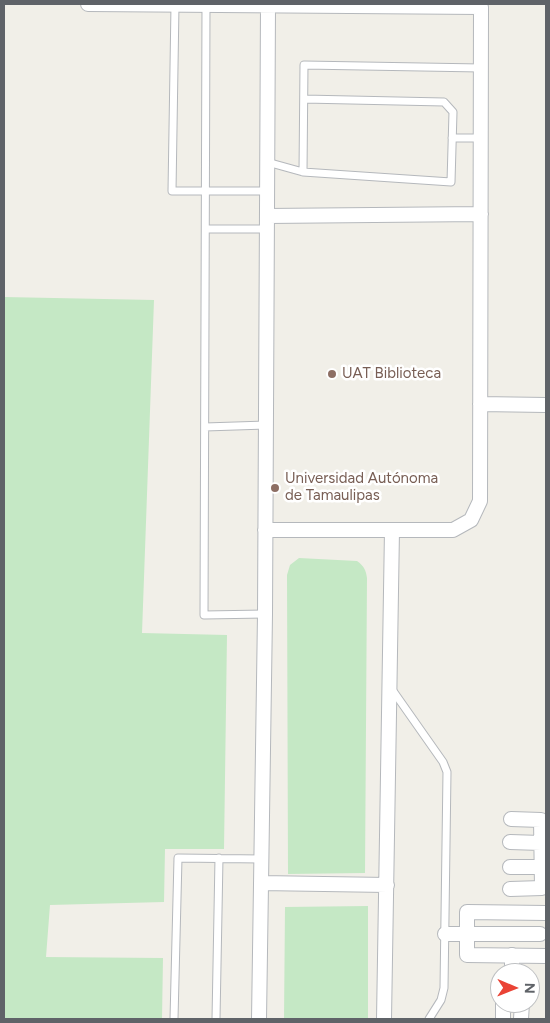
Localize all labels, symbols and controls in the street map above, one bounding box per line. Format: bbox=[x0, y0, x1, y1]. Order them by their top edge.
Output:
place label: UAT Biblioteca bbox=[342, 365, 441, 383]
marker: UAT Biblioteca bbox=[326, 368, 338, 380]
place label: Universidad Autónoma de Tamaulipas bbox=[285, 470, 438, 505]
marker: Universidad Autónoma de Tamaulipas bbox=[269, 482, 281, 494]
north arrow bbox=[490, 963, 540, 1013]
text: N bbox=[521, 983, 538, 994]

